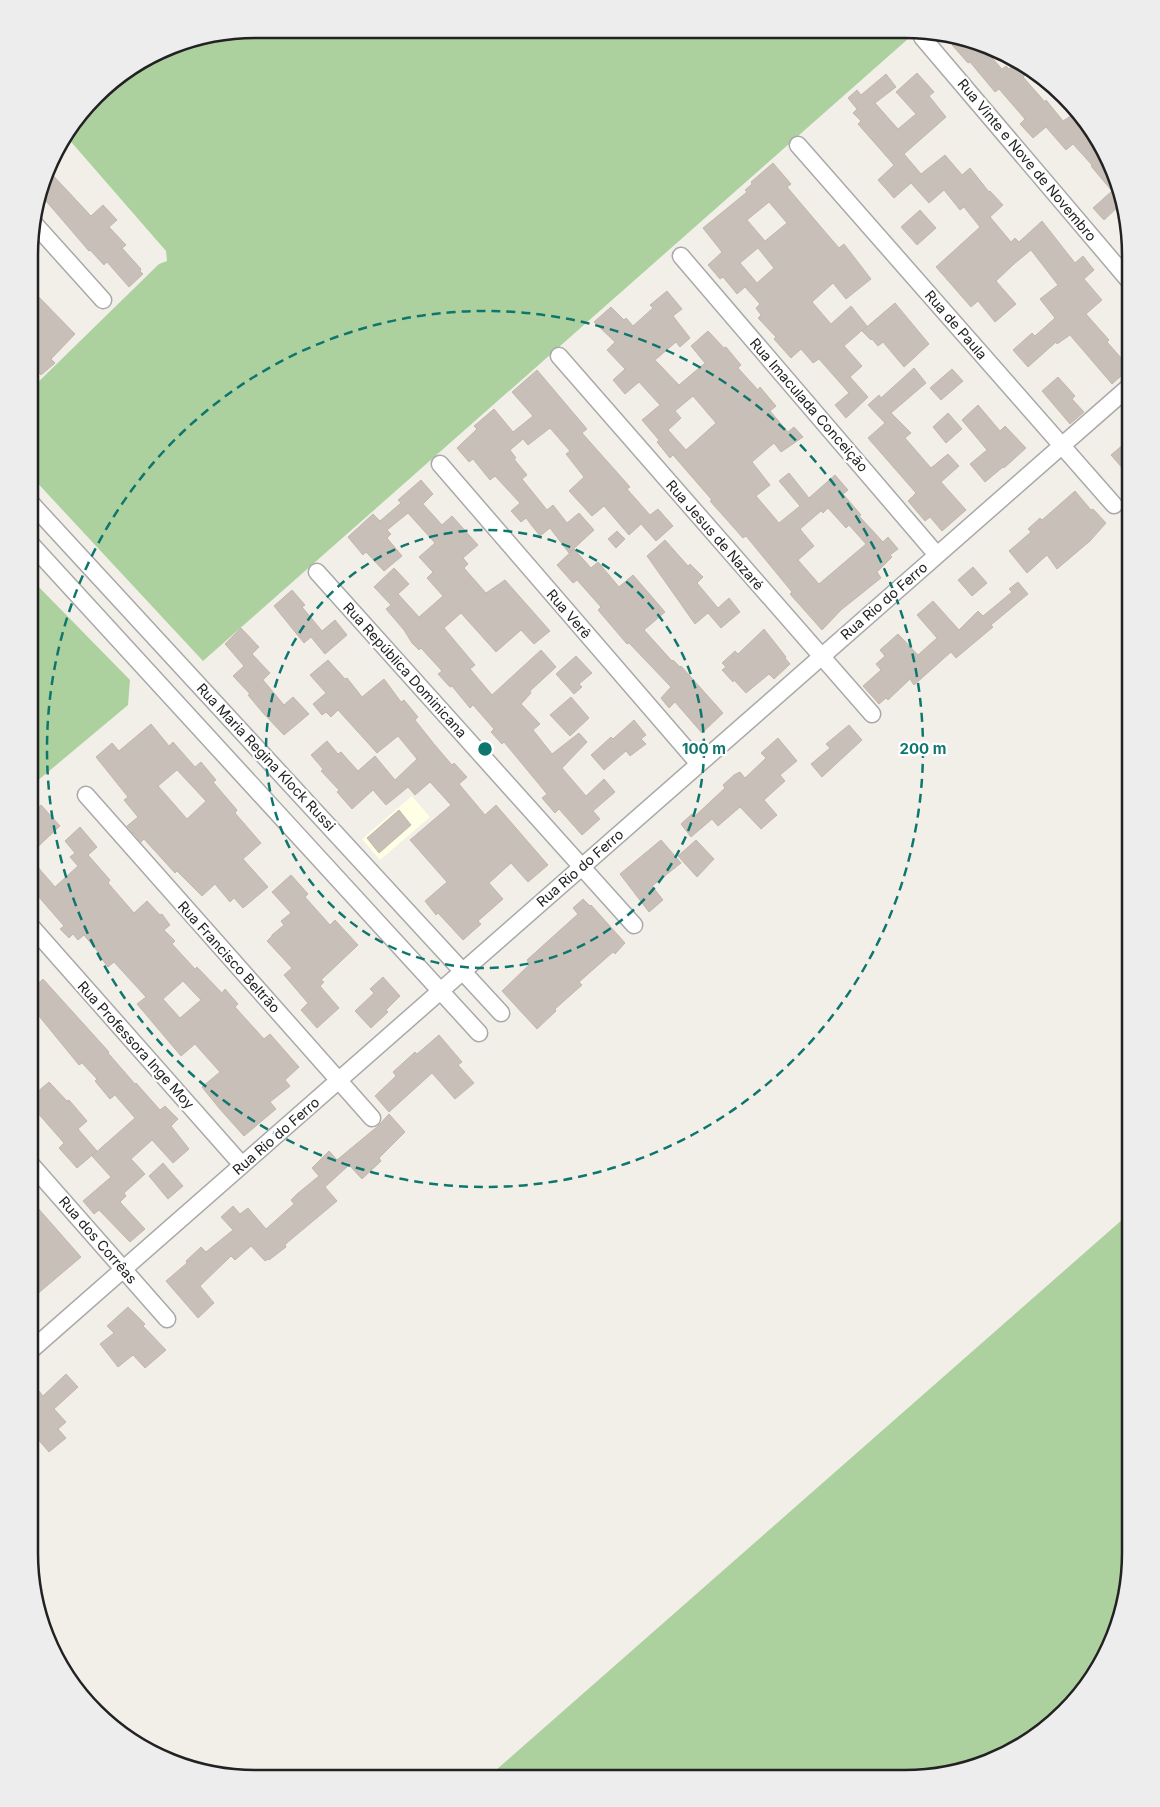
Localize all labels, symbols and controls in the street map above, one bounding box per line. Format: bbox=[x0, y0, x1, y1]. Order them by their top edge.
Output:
street label: Rua Vinte e Nove de Novembro bbox=[954, 75, 1100, 244]
street label: Rua de Paula bbox=[922, 287, 991, 363]
street label: Rua Imaculada Conceição bbox=[747, 334, 872, 475]
street label: Rua Jesus de Nazaré bbox=[663, 476, 768, 593]
street label: Rua Rio do Ferro bbox=[837, 558, 931, 643]
street label: Rua Verê bbox=[543, 586, 595, 642]
street label: Rua República Dominicana bbox=[340, 599, 471, 741]
street label: Rua Maria Regina Klock Russi bbox=[193, 679, 339, 834]
text: 100 m bbox=[682, 739, 726, 758]
text: 200 m bbox=[900, 739, 946, 758]
centre of rings bbox=[476, 740, 494, 758]
street label: Rua Rio do Ferro bbox=[533, 825, 627, 910]
street label: Rua Francisco Beltrão bbox=[175, 897, 284, 1016]
street label: Rua Professora Inge Moy bbox=[75, 977, 198, 1112]
street label: Rua Rio do Ferro bbox=[229, 1093, 323, 1178]
street label: Rua dos Corrêas bbox=[56, 1193, 141, 1287]

